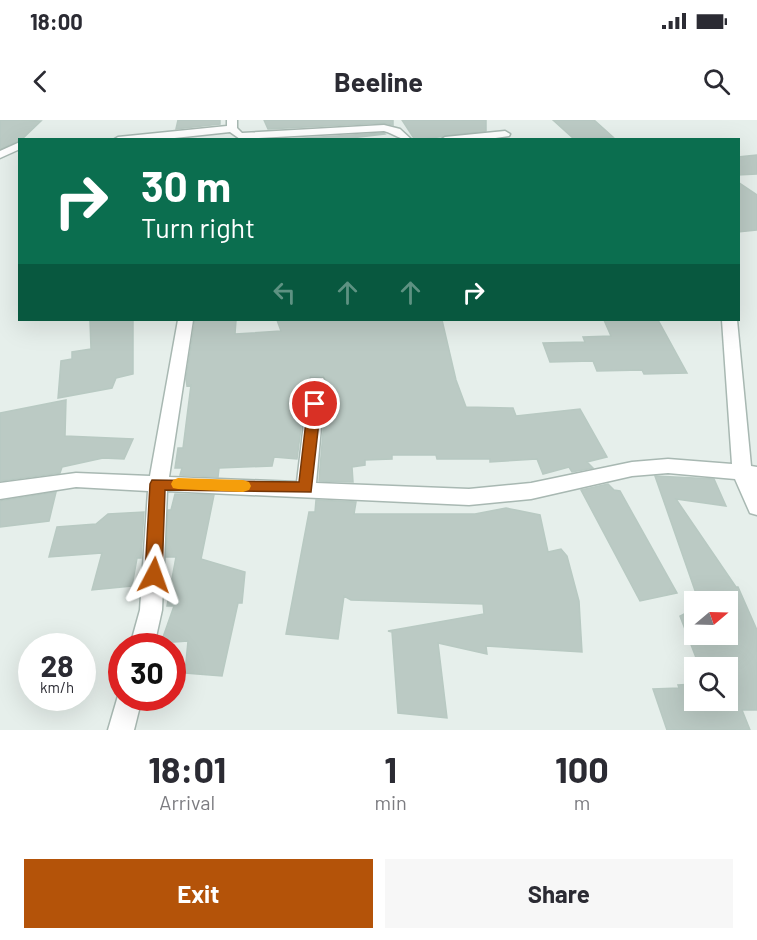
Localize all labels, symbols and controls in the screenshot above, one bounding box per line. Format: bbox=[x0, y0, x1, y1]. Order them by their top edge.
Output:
text: 18:00 bbox=[30, 8, 83, 34]
icon: back bbox=[24, 65, 57, 98]
text: Beeline bbox=[334, 65, 423, 97]
icon: search bbox=[700, 65, 733, 98]
text: 30 m bbox=[141, 160, 231, 210]
icon: right bbox=[42, 162, 120, 240]
text: Turn right bbox=[141, 211, 255, 243]
icon: left bbox=[268, 276, 301, 309]
icon: ahead bbox=[331, 276, 364, 309]
icon: ahead bbox=[394, 276, 427, 309]
icon: right bbox=[457, 276, 490, 309]
pin bbox=[289, 378, 340, 429]
icon: arrive bbox=[298, 387, 331, 420]
position arrow bbox=[122, 543, 186, 607]
north arrow bbox=[684, 591, 738, 645]
map controls bbox=[684, 591, 738, 711]
speed limit sign: 30 bbox=[108, 633, 186, 711]
text: 28 bbox=[40, 647, 74, 683]
button: search bbox=[684, 657, 738, 711]
text: km/h bbox=[40, 678, 74, 696]
text: 18:01 bbox=[148, 747, 226, 790]
text: 1 bbox=[384, 747, 397, 790]
text: 100 bbox=[555, 747, 609, 790]
text: Arrival bbox=[159, 790, 215, 814]
text: min bbox=[374, 790, 407, 814]
text: m bbox=[574, 790, 590, 814]
button: Exit bbox=[24, 859, 373, 928]
button: Share bbox=[385, 859, 733, 928]

